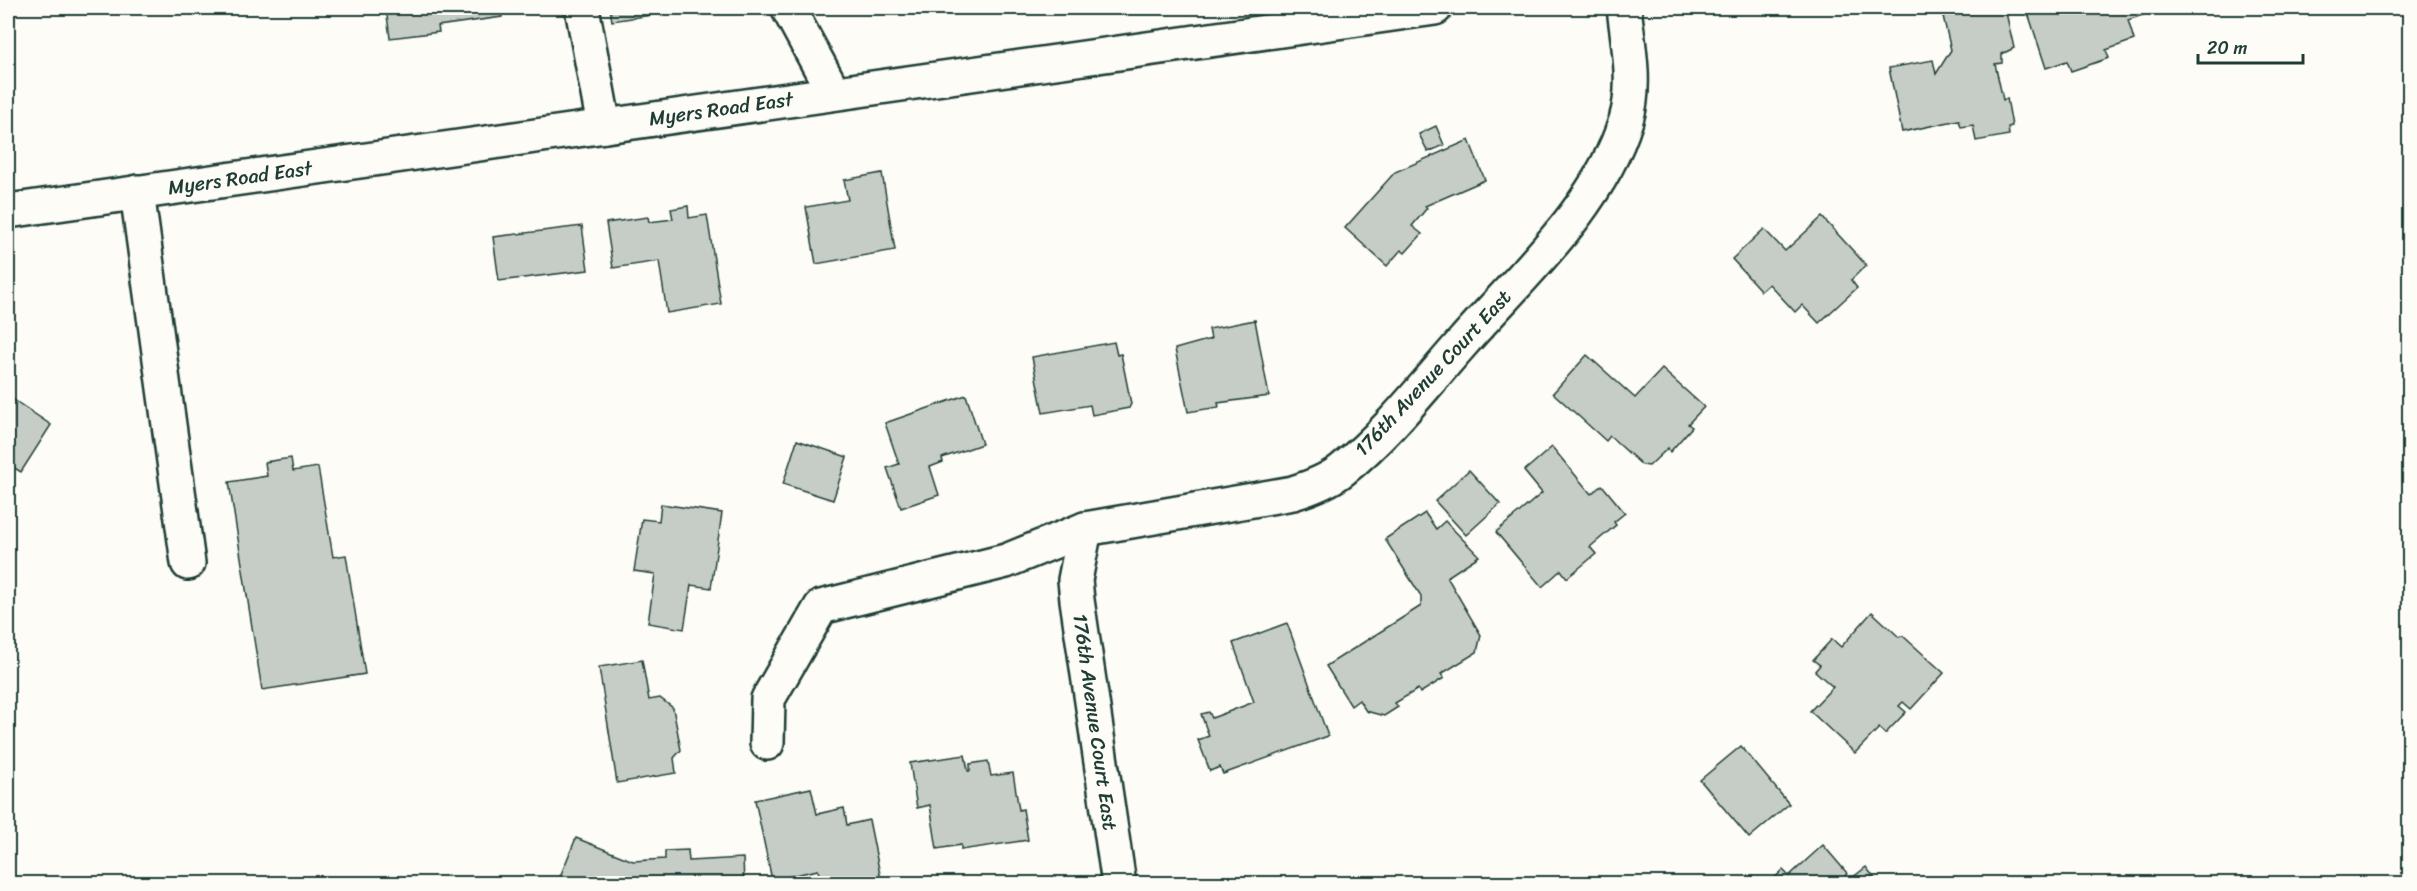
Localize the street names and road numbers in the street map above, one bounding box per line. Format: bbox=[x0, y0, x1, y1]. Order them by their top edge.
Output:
street label: Myers Road East bbox=[647, 81, 796, 136]
street label: Myers Road East bbox=[166, 150, 315, 205]
street label: 176th Avenue Court East bbox=[1346, 281, 1520, 465]
street label: 176th Avenue Court East bbox=[1062, 611, 1128, 833]

